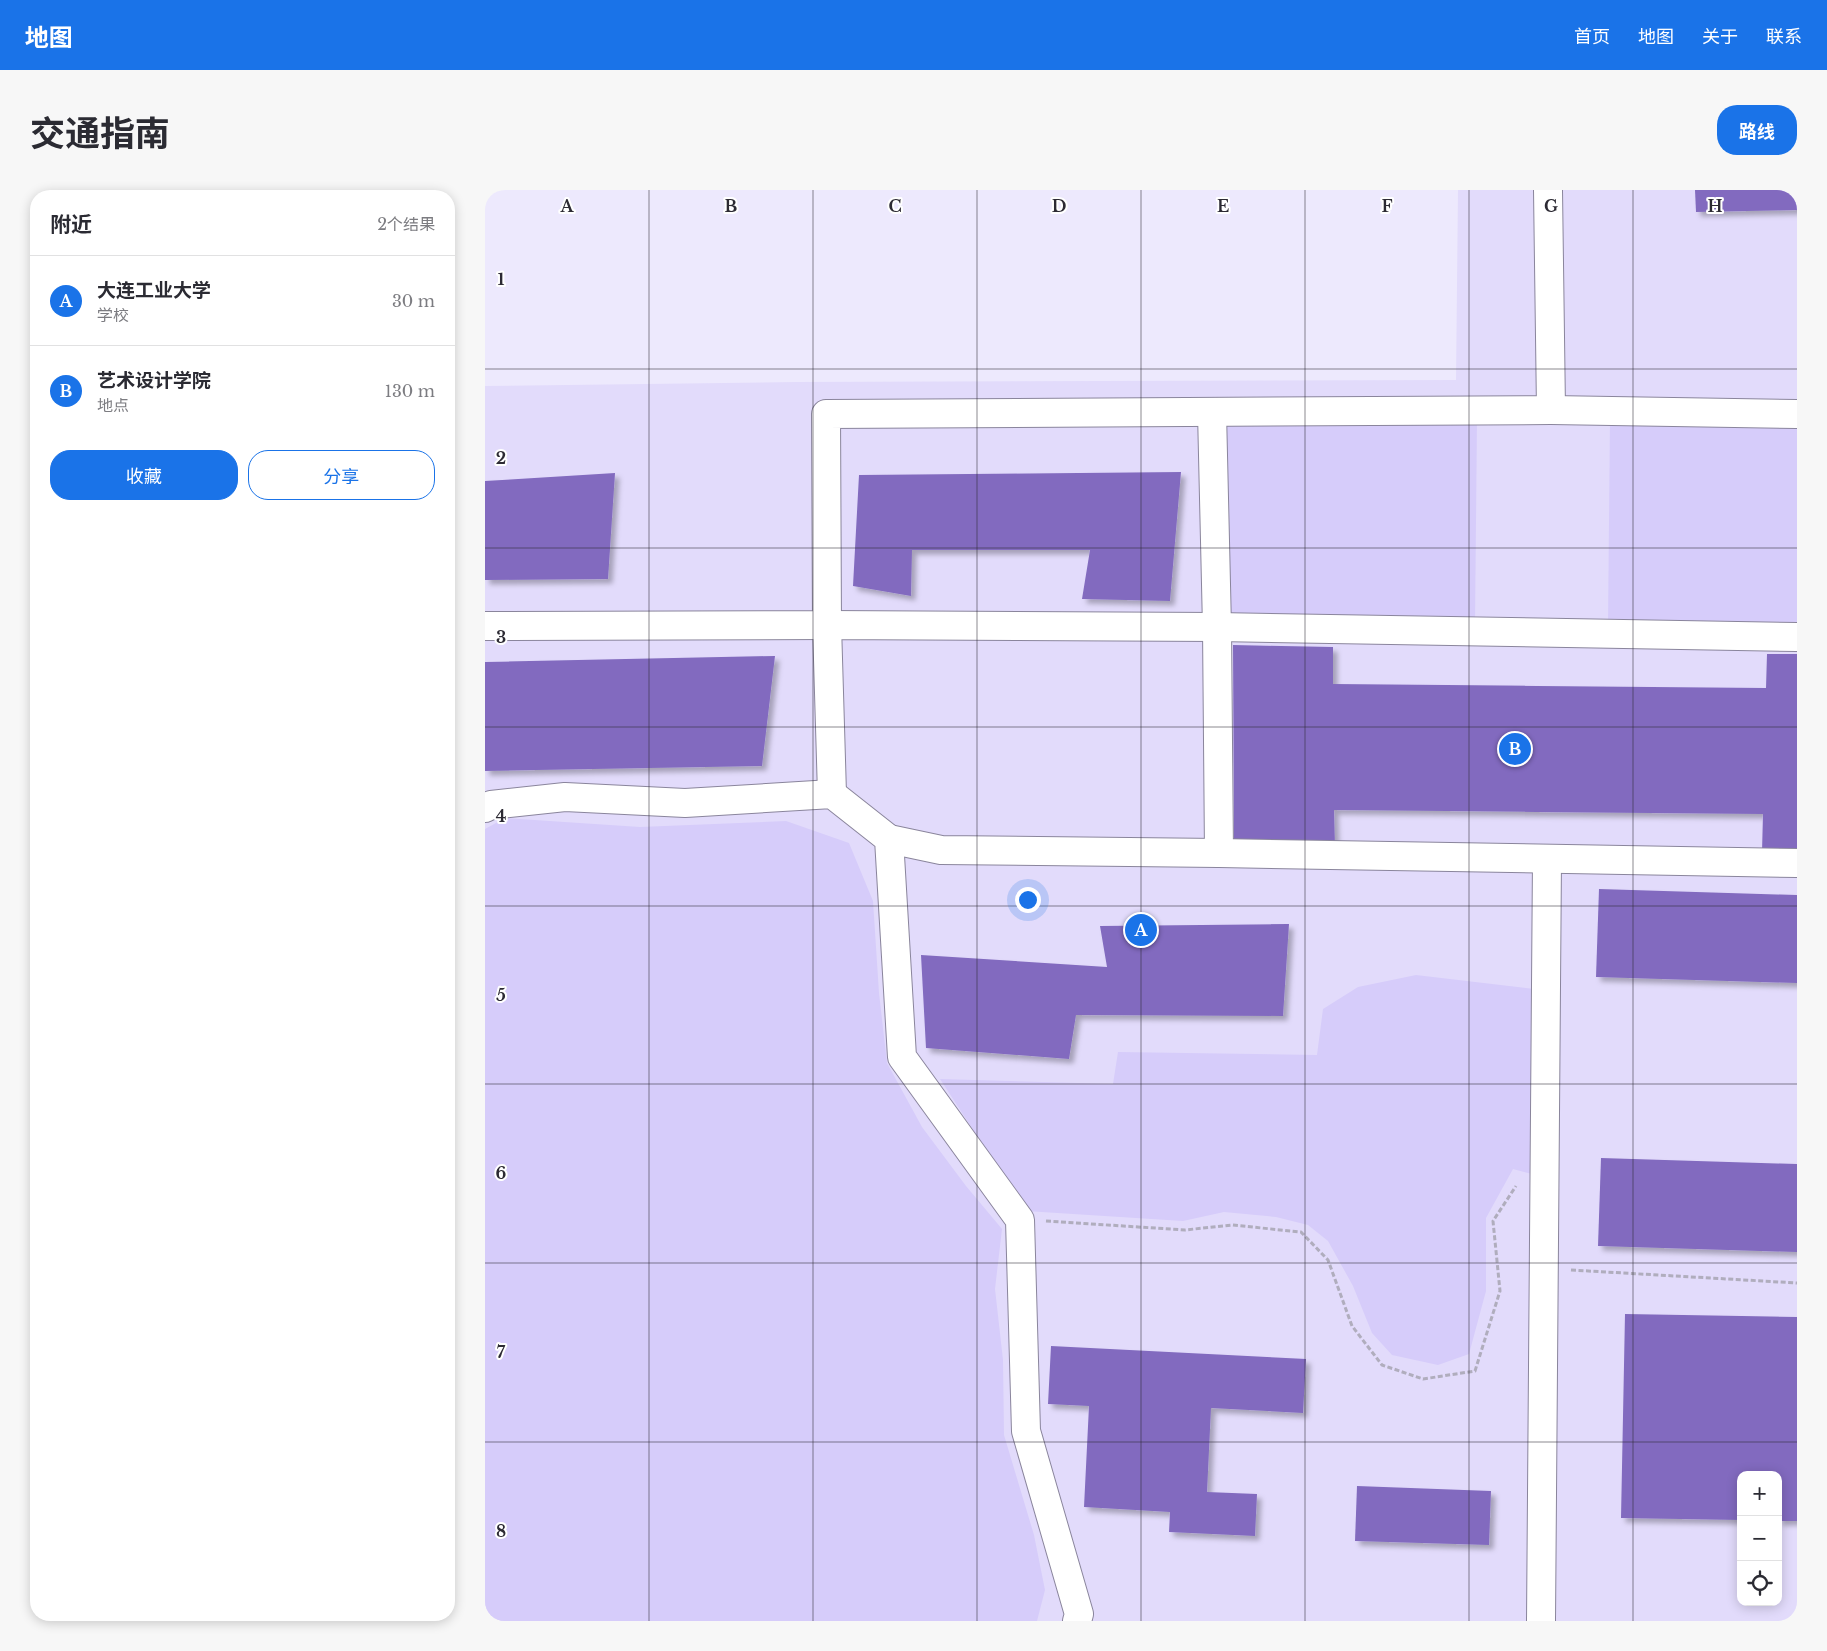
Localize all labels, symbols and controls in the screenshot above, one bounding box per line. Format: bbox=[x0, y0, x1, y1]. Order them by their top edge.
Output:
text: 地图 bbox=[25, 23, 73, 52]
text: 首页 bbox=[1574, 26, 1610, 48]
text: 地图 bbox=[1638, 26, 1674, 48]
text: 关于 bbox=[1702, 26, 1738, 48]
text: 联系 bbox=[1766, 26, 1802, 48]
button: 路线 bbox=[1717, 105, 1797, 155]
text: 交通指南 bbox=[30, 112, 170, 155]
text: A bbox=[560, 196, 575, 216]
text: B bbox=[725, 196, 738, 216]
text: C bbox=[888, 196, 902, 216]
text: D bbox=[1052, 196, 1066, 216]
text: E bbox=[1217, 196, 1229, 216]
text: F bbox=[1381, 196, 1393, 216]
text: G bbox=[1544, 196, 1558, 216]
text: H bbox=[1707, 196, 1723, 216]
text: 附近 bbox=[50, 212, 92, 238]
text: 2个结果 bbox=[377, 214, 435, 234]
text: 1 bbox=[498, 269, 505, 289]
text: 大连工业大学 bbox=[97, 279, 211, 302]
text: A bbox=[60, 291, 72, 311]
text: 30 m bbox=[392, 291, 435, 311]
text: 学校 bbox=[97, 305, 129, 325]
text: 艺术设计学院 bbox=[97, 369, 211, 392]
text: B bbox=[60, 381, 72, 401]
text: 130 m bbox=[385, 381, 435, 401]
text: 地点 bbox=[97, 395, 129, 415]
text: 2 bbox=[496, 448, 506, 468]
button: 收藏 bbox=[50, 450, 238, 500]
button: 分享 bbox=[248, 450, 435, 500]
text: 3 bbox=[496, 627, 506, 647]
pin: B bbox=[1499, 730, 1531, 768]
text: 4 bbox=[496, 806, 506, 826]
your location bbox=[1015, 887, 1041, 913]
pin: A bbox=[1125, 911, 1157, 949]
text: 5 bbox=[496, 985, 506, 1005]
text: 6 bbox=[496, 1163, 507, 1183]
text: 7 bbox=[497, 1342, 506, 1362]
map controls bbox=[1737, 1471, 1782, 1606]
button: + bbox=[1737, 1471, 1782, 1516]
button: − bbox=[1737, 1516, 1782, 1561]
text: 8 bbox=[496, 1521, 506, 1541]
button: locate bbox=[1737, 1561, 1782, 1606]

